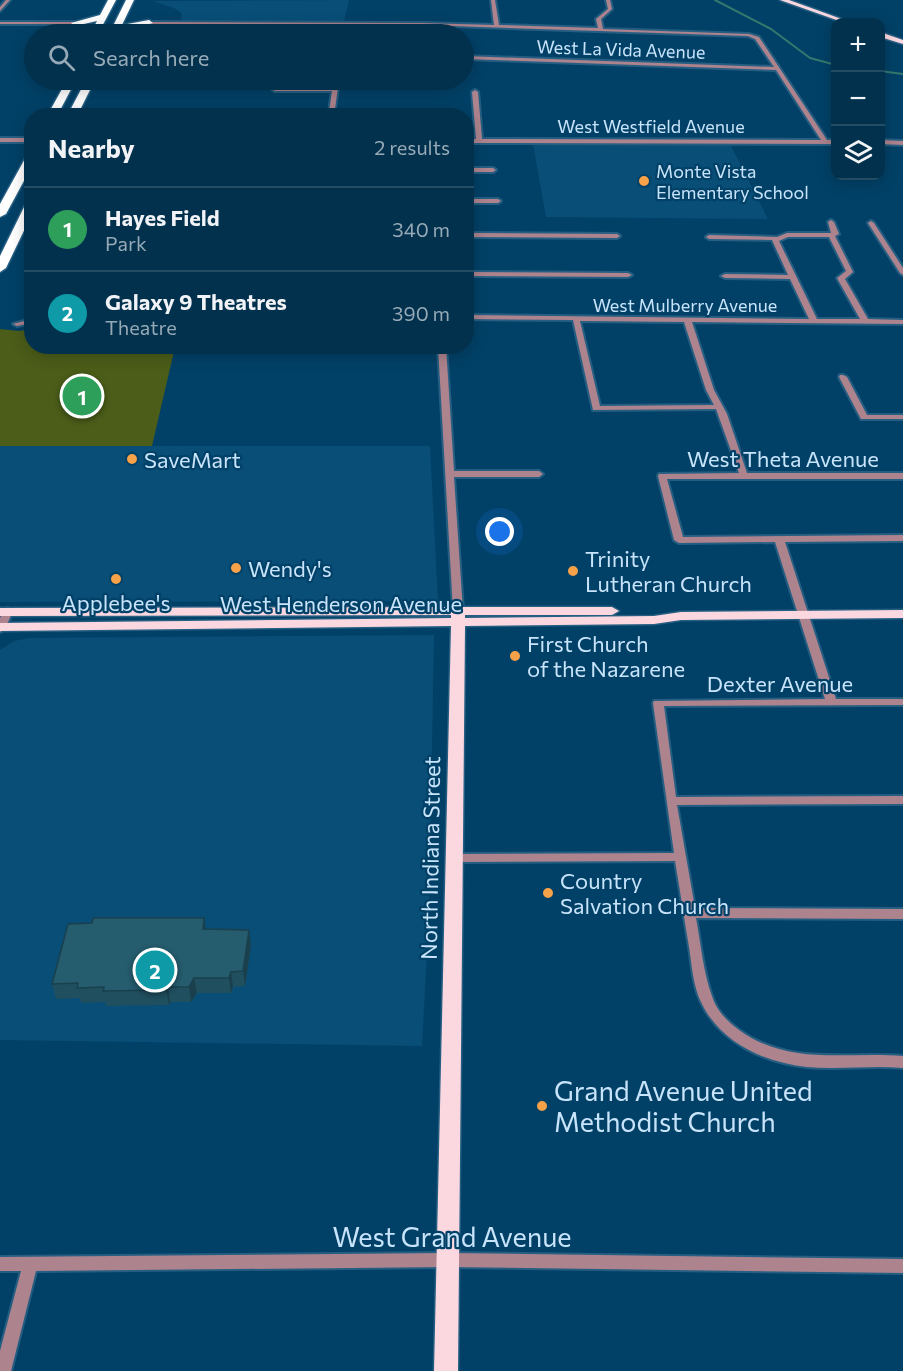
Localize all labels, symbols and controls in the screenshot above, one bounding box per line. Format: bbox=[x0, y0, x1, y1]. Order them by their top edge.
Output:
map controls bbox=[831, 18, 885, 180]
button: + bbox=[831, 18, 885, 72]
search box bbox=[24, 24, 474, 90]
street label: West La Vida Avenue bbox=[536, 35, 706, 63]
icon: search bbox=[45, 41, 78, 74]
text: Search here bbox=[93, 44, 209, 71]
button: − bbox=[831, 72, 885, 126]
street label: West Westfield Avenue bbox=[557, 115, 745, 137]
button: layers bbox=[831, 126, 885, 180]
text: Nearby bbox=[48, 132, 135, 163]
text: 2 results bbox=[374, 135, 450, 159]
place label: Monte Vista Elementary School bbox=[656, 160, 809, 203]
marker: Monte Vista Elementary School bbox=[637, 174, 651, 188]
text: Hayes Field bbox=[105, 204, 220, 231]
text: 1 bbox=[63, 217, 72, 241]
text: 340 m bbox=[392, 217, 450, 241]
text: Park bbox=[105, 231, 147, 255]
text: Galaxy 9 Theatres bbox=[105, 288, 287, 315]
street label: West Mulberry Avenue bbox=[593, 294, 777, 316]
text: 2 bbox=[62, 301, 73, 325]
text: 390 m bbox=[392, 301, 450, 325]
text: Theatre bbox=[105, 315, 177, 339]
pin: 1 bbox=[62, 374, 101, 418]
street label: West Theta Avenue bbox=[687, 445, 879, 472]
place label: SaveMart bbox=[144, 446, 241, 473]
marker: SaveMart bbox=[125, 452, 139, 466]
your location bbox=[485, 517, 514, 546]
place label: Trinity Lutheran Church bbox=[585, 545, 752, 597]
place label: Wendy's bbox=[248, 555, 332, 582]
marker: Wendy's bbox=[229, 561, 243, 575]
marker: Trinity Lutheran Church bbox=[566, 564, 580, 578]
marker: Applebee's bbox=[109, 572, 123, 586]
place label: Applebee's bbox=[61, 589, 171, 616]
street label: West Henderson Avenue bbox=[220, 590, 462, 617]
place label: First Church of the Nazarene bbox=[527, 630, 685, 682]
marker: First Church of the Nazarene bbox=[508, 649, 522, 663]
street label: Dexter Avenue bbox=[707, 670, 853, 697]
street label: North Indiana Street bbox=[415, 756, 445, 960]
place label: Country Salvation Church bbox=[560, 867, 729, 919]
marker: Country Salvation Church bbox=[541, 886, 555, 900]
pin: 2 bbox=[136, 948, 174, 992]
place label: Grand Avenue United Methodist Church bbox=[554, 1074, 813, 1138]
marker: Grand Avenue United Methodist Church bbox=[535, 1099, 549, 1113]
street label: West Grand Avenue bbox=[332, 1220, 572, 1253]

